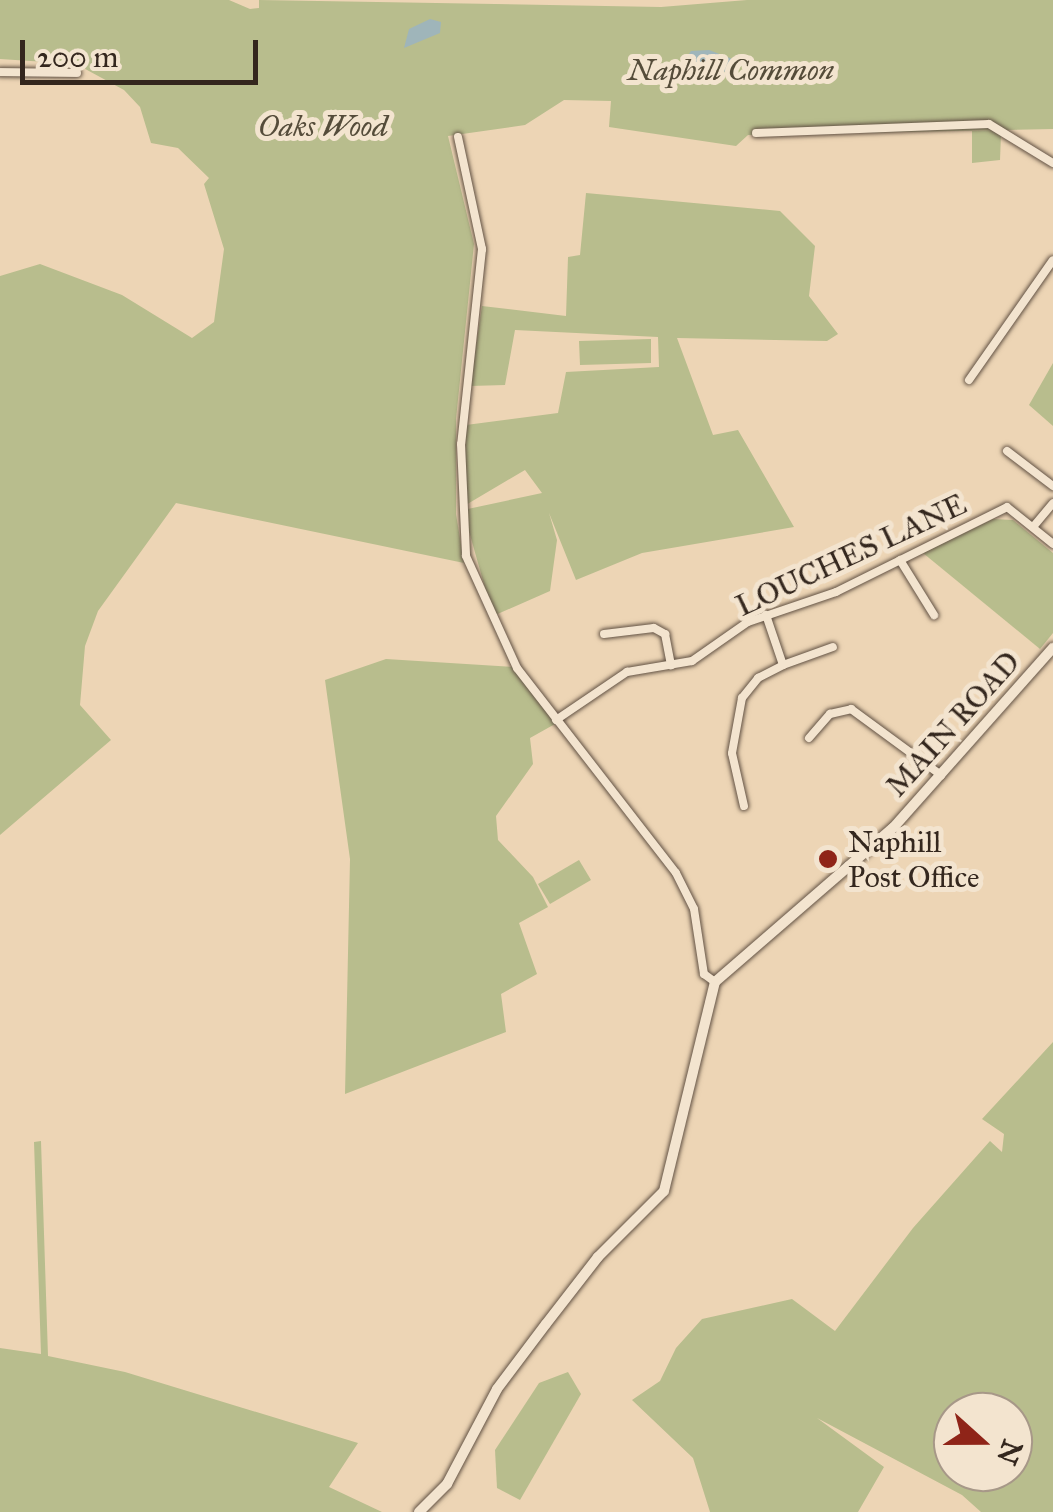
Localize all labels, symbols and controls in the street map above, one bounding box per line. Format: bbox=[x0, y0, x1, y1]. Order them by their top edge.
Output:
scale bar bbox=[25, 20, 262, 82]
text: 200 m bbox=[37, 39, 118, 75]
park label: Naphill Common bbox=[628, 52, 834, 88]
park label: Oaks Wood bbox=[258, 108, 388, 144]
street label: LOUCHES LANE bbox=[730, 486, 972, 624]
street label: MAIN ROAD bbox=[878, 644, 1028, 804]
place label: Naphill Post Office bbox=[848, 824, 980, 894]
marker: Naphill Post Office bbox=[817, 848, 839, 870]
north arrow bbox=[933, 1392, 1033, 1492]
text: N bbox=[989, 1435, 1030, 1470]

